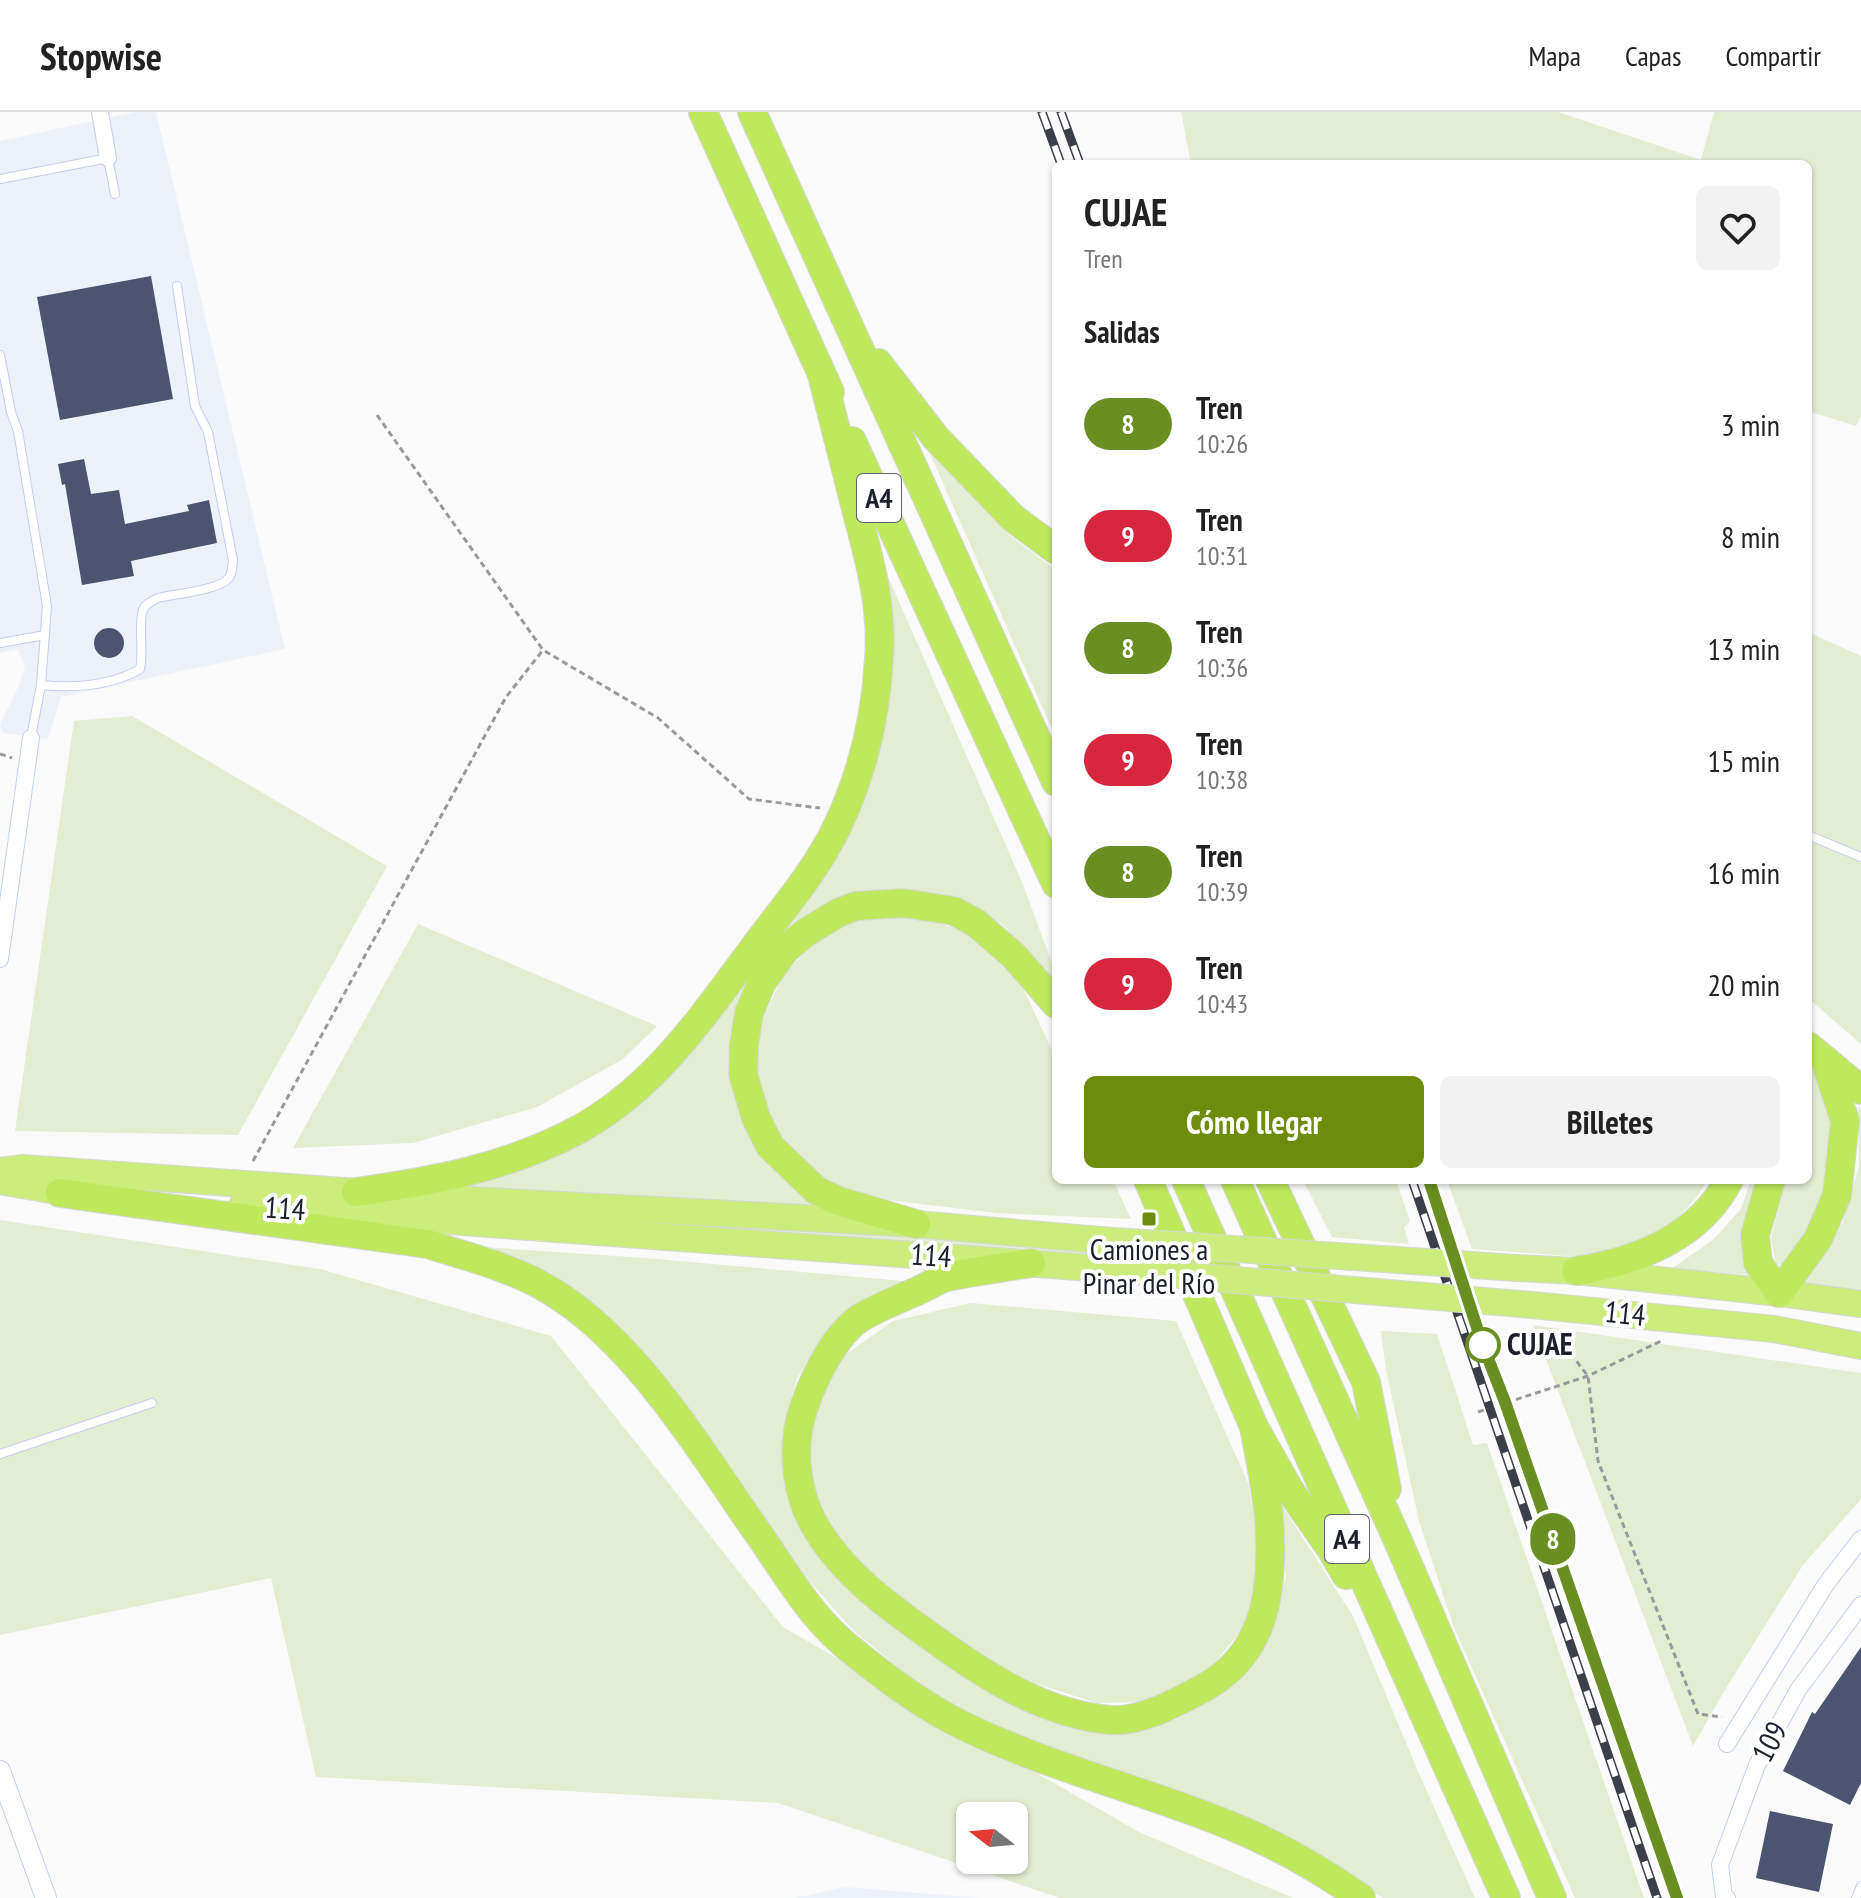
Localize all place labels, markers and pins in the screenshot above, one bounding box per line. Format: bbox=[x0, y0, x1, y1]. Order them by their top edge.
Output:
marker: Camiones a Pinar del Río bbox=[1140, 1210, 1158, 1228]
place label: Camiones a Pinar del Río bbox=[1083, 1229, 1215, 1302]
place label: CUJAE bbox=[1507, 1324, 1573, 1363]
marker: CUJAE bbox=[1466, 1328, 1500, 1362]

